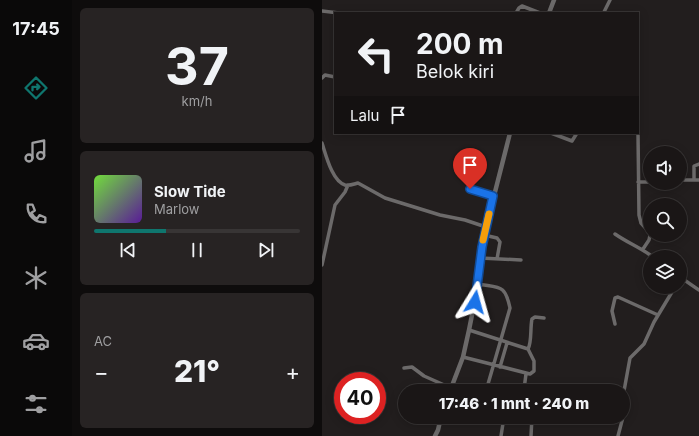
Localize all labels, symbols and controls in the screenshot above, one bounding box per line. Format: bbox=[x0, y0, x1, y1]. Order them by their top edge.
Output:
text: 17:45 bbox=[12, 18, 60, 39]
text: 200 m bbox=[416, 27, 504, 61]
icon: left bbox=[350, 28, 402, 80]
text: 37 bbox=[165, 35, 229, 98]
text: Belok kiri bbox=[416, 61, 494, 82]
icon: directions bbox=[22, 74, 50, 102]
text: km/h bbox=[182, 93, 212, 109]
icon: arrive bbox=[387, 104, 409, 126]
text: Lalu bbox=[350, 106, 379, 125]
icon: music bbox=[22, 137, 50, 165]
map controls bbox=[643, 146, 687, 294]
button: sound bbox=[643, 146, 687, 190]
pin bbox=[453, 148, 487, 189]
icon: arrive bbox=[459, 154, 481, 176]
text: Slow Tide bbox=[154, 182, 226, 201]
button: search bbox=[643, 198, 687, 242]
icon: phone bbox=[22, 200, 50, 228]
text: Marlow bbox=[154, 201, 200, 217]
icon: previous bbox=[117, 239, 139, 261]
icon: pause bbox=[186, 239, 208, 261]
icon: next bbox=[255, 239, 277, 261]
button: layers bbox=[643, 250, 687, 294]
icon: climate bbox=[22, 264, 50, 292]
position arrow bbox=[454, 281, 496, 323]
icon: car bbox=[22, 327, 50, 355]
text: AC bbox=[94, 333, 112, 349]
text: 21° bbox=[174, 353, 220, 389]
text: − bbox=[94, 359, 109, 385]
text: + bbox=[285, 359, 300, 385]
speed limit sign: 40 bbox=[334, 372, 386, 424]
icon: filters bbox=[22, 390, 50, 418]
text: 17:46 · 1 mnt · 240 m bbox=[439, 394, 589, 413]

